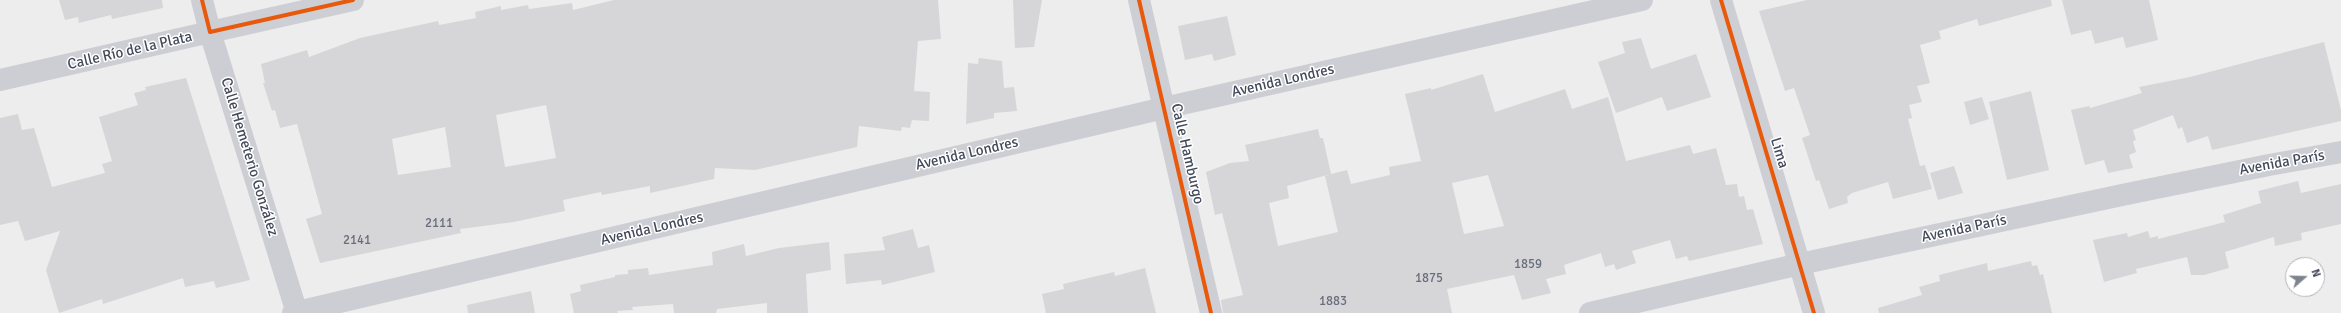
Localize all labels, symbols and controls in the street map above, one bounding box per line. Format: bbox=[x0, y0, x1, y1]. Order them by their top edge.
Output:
street label: Calle Río de la Plata bbox=[66, 28, 194, 74]
street label: Avenida Londres bbox=[1230, 60, 1336, 102]
street label: Calle Hemeterio González bbox=[216, 76, 282, 238]
street label: Calle Hamburgo bbox=[1167, 102, 1207, 206]
street label: Avenida Londres bbox=[914, 133, 1020, 175]
street label: Lima bbox=[1766, 135, 1792, 171]
street label: Avenida París bbox=[2238, 147, 2326, 179]
street label: Avenida Londres bbox=[599, 208, 705, 250]
street label: Avenida París bbox=[1920, 211, 2008, 247]
house number: 2111 bbox=[425, 216, 453, 232]
house number: 2141 bbox=[343, 233, 371, 249]
house number: 1859 bbox=[1514, 257, 1542, 273]
north arrow bbox=[2285, 257, 2325, 297]
text: N bbox=[2308, 267, 2323, 279]
house number: 1875 bbox=[1415, 271, 1443, 287]
house number: 1883 bbox=[1319, 294, 1347, 310]

